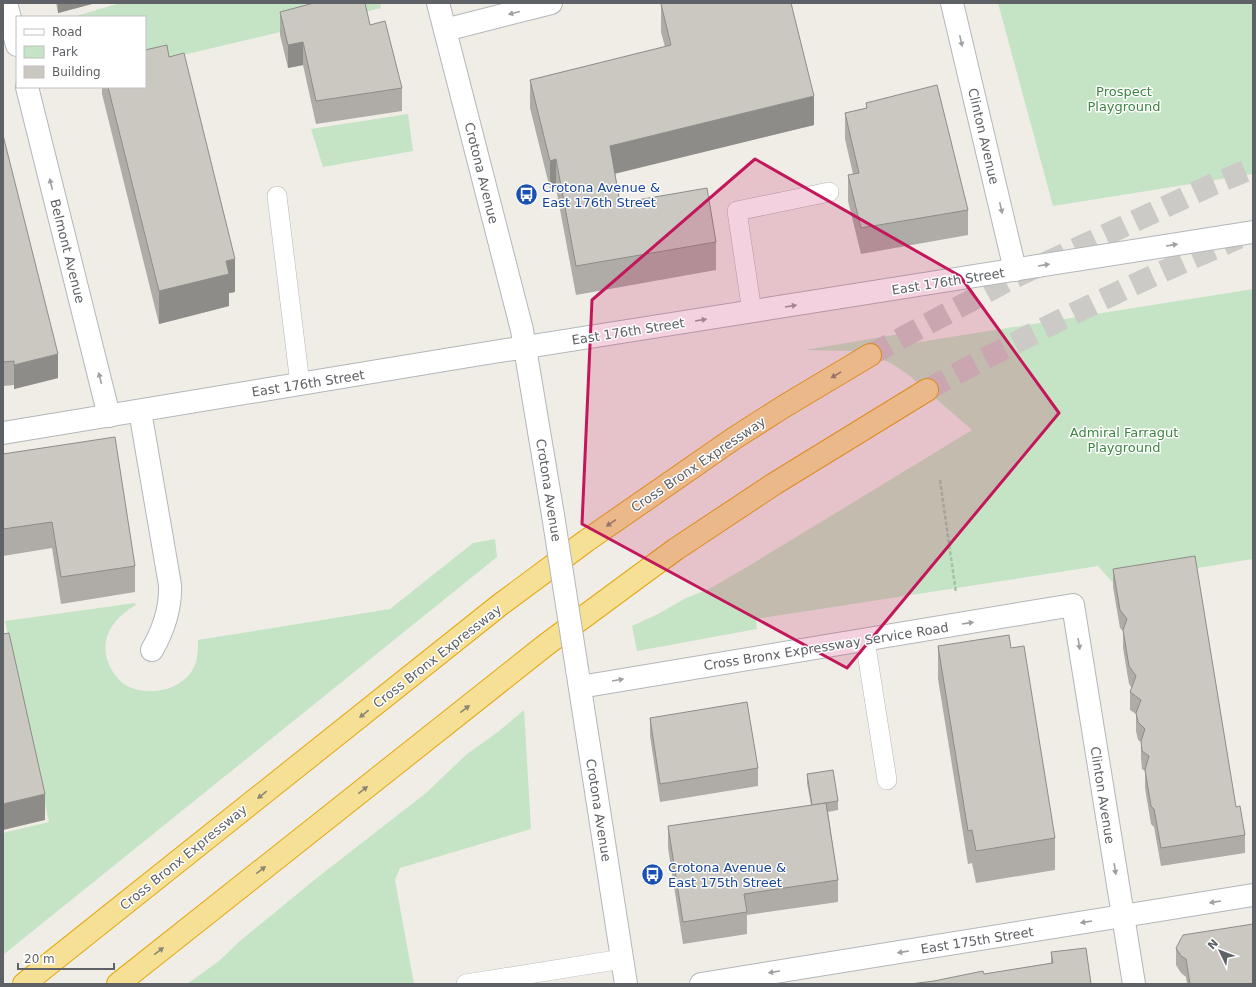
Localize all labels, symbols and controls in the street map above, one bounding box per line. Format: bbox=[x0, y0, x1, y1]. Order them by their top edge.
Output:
one-way arrow bbox=[507, 10, 520, 16]
legend bbox=[16, 16, 146, 88]
text: Road bbox=[52, 25, 82, 39]
one-way arrow bbox=[958, 35, 964, 47]
text: Park bbox=[52, 45, 78, 59]
text: Building bbox=[52, 65, 101, 79]
park label: Prospect Playground bbox=[1087, 84, 1161, 114]
street label: Clinton Avenue bbox=[965, 87, 1002, 186]
street label: Crotona Avenue bbox=[462, 121, 501, 225]
one-way arrow bbox=[48, 178, 54, 190]
place label: Crotona Avenue & East 176th Street bbox=[542, 180, 660, 210]
bus stop icon: Crotona Avenue & East 176th Street bbox=[514, 181, 540, 207]
street label: Belmont Avenue bbox=[47, 197, 88, 305]
one-way arrow bbox=[998, 202, 1004, 215]
one-way arrow bbox=[1166, 242, 1178, 248]
one-way arrow bbox=[1037, 262, 1050, 268]
street label: East 176th Street bbox=[891, 265, 1006, 298]
one-way arrow bbox=[785, 303, 797, 309]
street label: East 176th Street bbox=[571, 315, 686, 348]
one-way arrow bbox=[695, 317, 708, 323]
street label: East 176th Street bbox=[251, 367, 366, 400]
one-way arrow bbox=[830, 371, 842, 378]
one-way arrow bbox=[96, 372, 102, 384]
street label: Cross Bronx Expressway bbox=[628, 414, 769, 515]
park label: Admiral Farragut Playground bbox=[1070, 425, 1178, 455]
street label: Crotona Avenue bbox=[533, 438, 564, 543]
one-way arrow bbox=[605, 519, 616, 527]
street label: Cross Bronx Expressway bbox=[370, 601, 505, 711]
street label: Cross Bronx Expressway Service Road bbox=[703, 620, 950, 673]
one-way arrow bbox=[962, 620, 974, 626]
one-way arrow bbox=[1076, 638, 1082, 650]
one-way arrow bbox=[612, 677, 624, 683]
one-way arrow bbox=[460, 705, 471, 713]
one-way arrow bbox=[358, 709, 369, 718]
street label: Clinton Avenue bbox=[1087, 745, 1118, 845]
street label: Crotona Avenue bbox=[583, 758, 614, 863]
one-way arrow bbox=[358, 785, 369, 794]
one-way arrow bbox=[257, 790, 268, 799]
street label: Cross Bronx Expressway bbox=[117, 801, 250, 913]
place label: Crotona Avenue & East 175th Street bbox=[668, 860, 786, 890]
bus stop icon: Crotona Avenue & East 175th Street bbox=[640, 861, 666, 887]
one-way arrow bbox=[1112, 863, 1118, 875]
one-way arrow bbox=[256, 866, 267, 875]
one-way arrow bbox=[1208, 899, 1221, 905]
one-way arrow bbox=[1080, 919, 1092, 925]
street label: East 175th Street bbox=[920, 924, 1035, 957]
north arrow bbox=[1200, 931, 1240, 971]
text: N bbox=[1205, 937, 1221, 952]
scale bar bbox=[18, 945, 114, 971]
one-way arrow bbox=[154, 947, 165, 955]
one-way arrow bbox=[896, 949, 909, 955]
text: 20 m bbox=[24, 952, 55, 966]
one-way arrow bbox=[768, 969, 780, 975]

